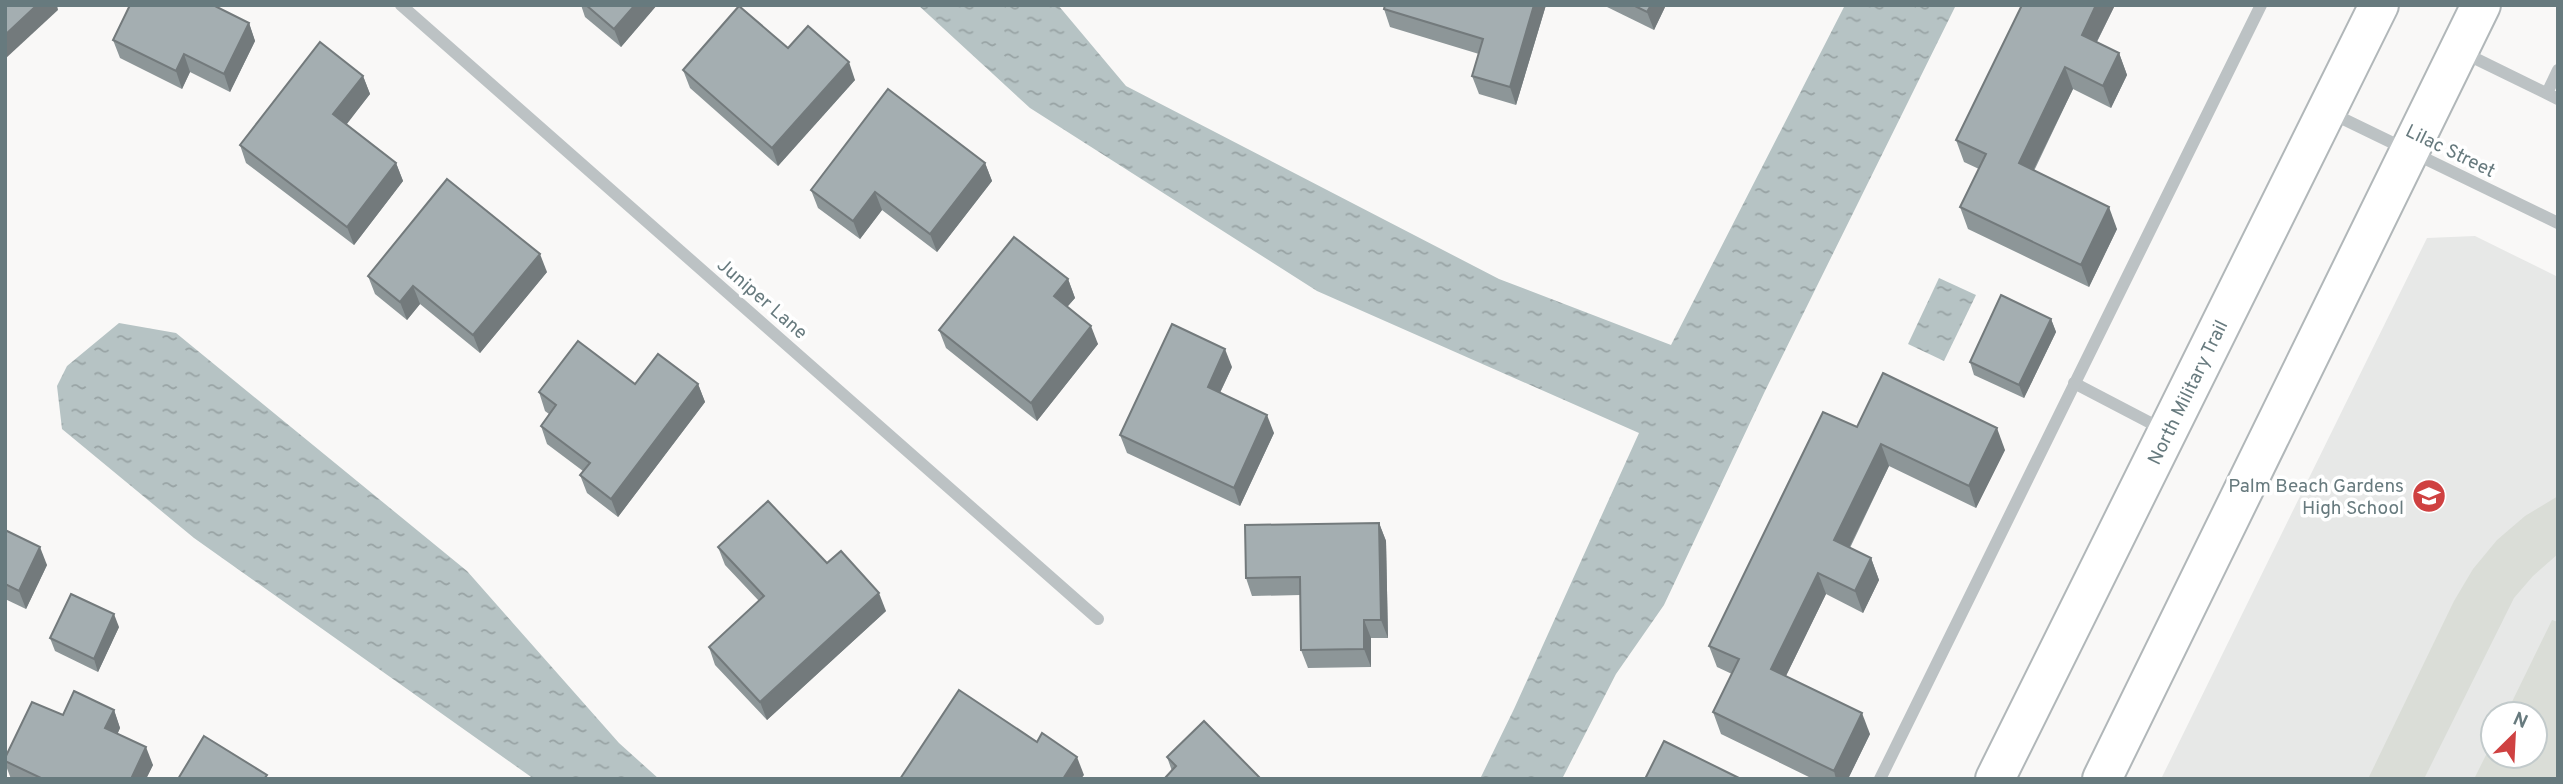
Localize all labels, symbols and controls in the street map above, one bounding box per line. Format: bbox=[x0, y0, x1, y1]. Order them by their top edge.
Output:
street label: Lilac Street bbox=[2401, 120, 2499, 184]
street label: Juniper Lane bbox=[712, 254, 812, 345]
street label: North Military Trail bbox=[2143, 316, 2234, 469]
place label: Palm Beach Gardens High School bbox=[2228, 475, 2404, 521]
school or university icon: Palm Beach Gardens High School bbox=[2410, 477, 2448, 515]
north arrow bbox=[2479, 700, 2549, 770]
text: N bbox=[2509, 708, 2531, 735]

